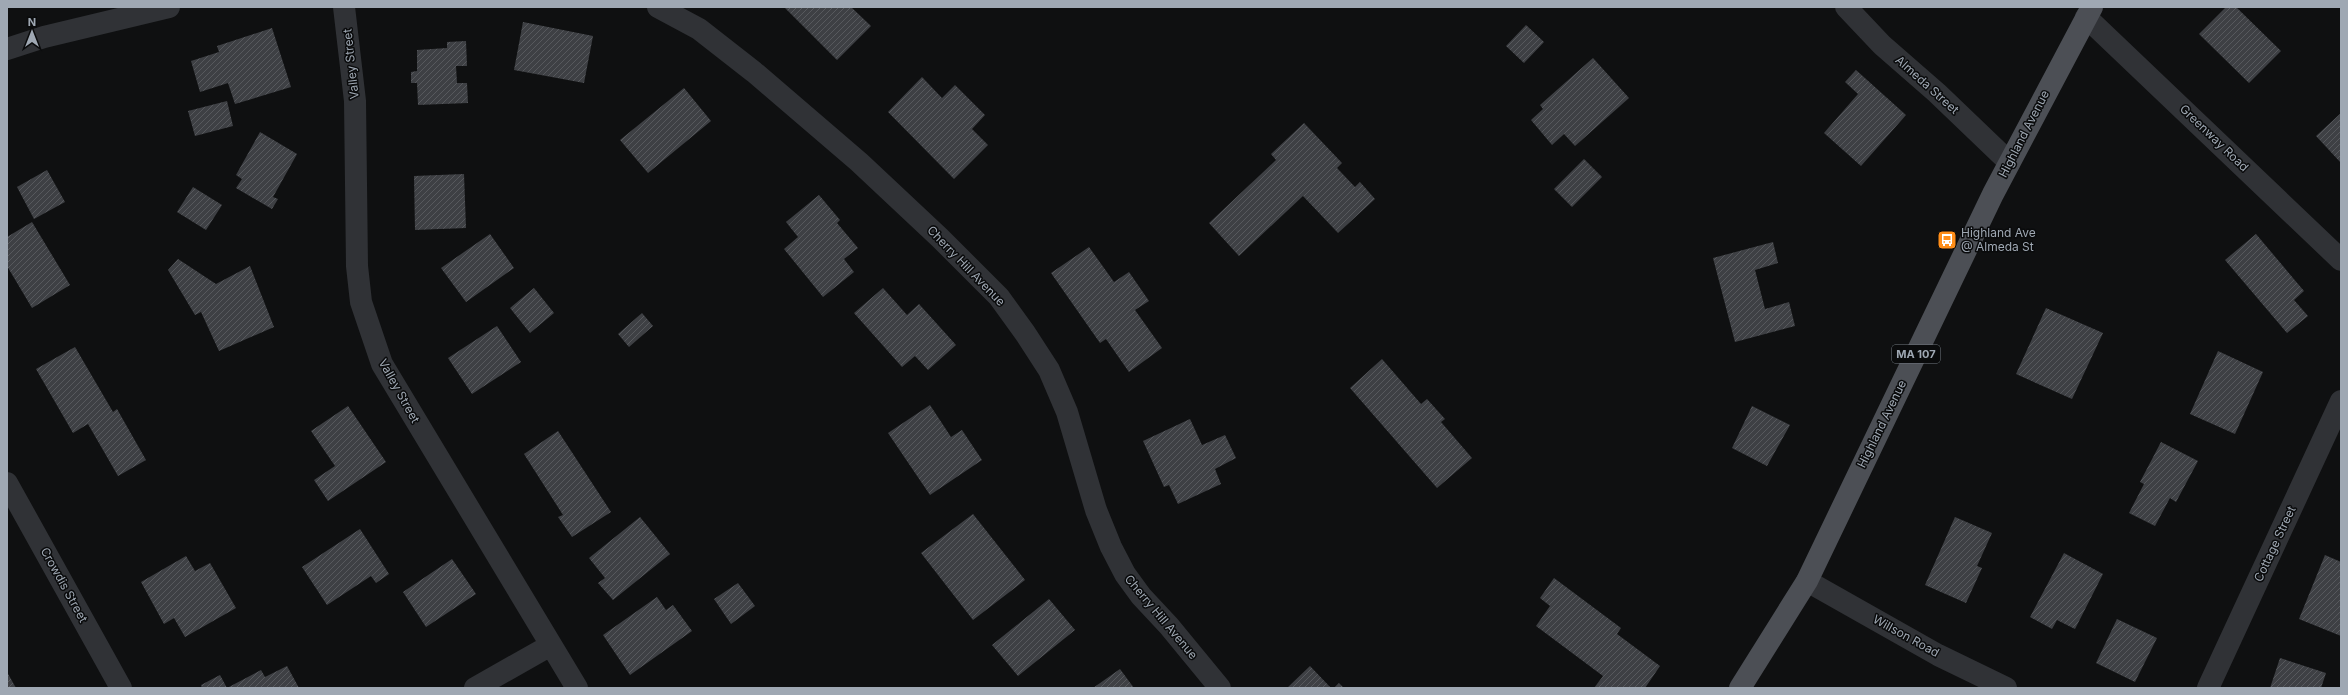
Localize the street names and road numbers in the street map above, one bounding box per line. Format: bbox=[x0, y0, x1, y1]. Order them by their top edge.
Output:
street label: Valley Street bbox=[339, 28, 362, 100]
street label: Almeda Street bbox=[1893, 52, 1962, 117]
street label: Highland Avenue bbox=[1995, 88, 2052, 180]
street label: Greenway Road bbox=[2177, 101, 2252, 174]
street label: Cherry Hill Avenue bbox=[924, 222, 1008, 309]
road number: MA 107 bbox=[1892, 345, 1940, 363]
street label: Valley Street bbox=[376, 356, 423, 425]
street label: Highland Avenue bbox=[1854, 377, 1909, 470]
street label: Cottage Street bbox=[2250, 503, 2299, 584]
street label: Crowdis Street bbox=[38, 545, 91, 625]
street label: Cherry Hill Avenue bbox=[1122, 571, 1201, 662]
street label: Willson Road bbox=[1870, 611, 1942, 660]

